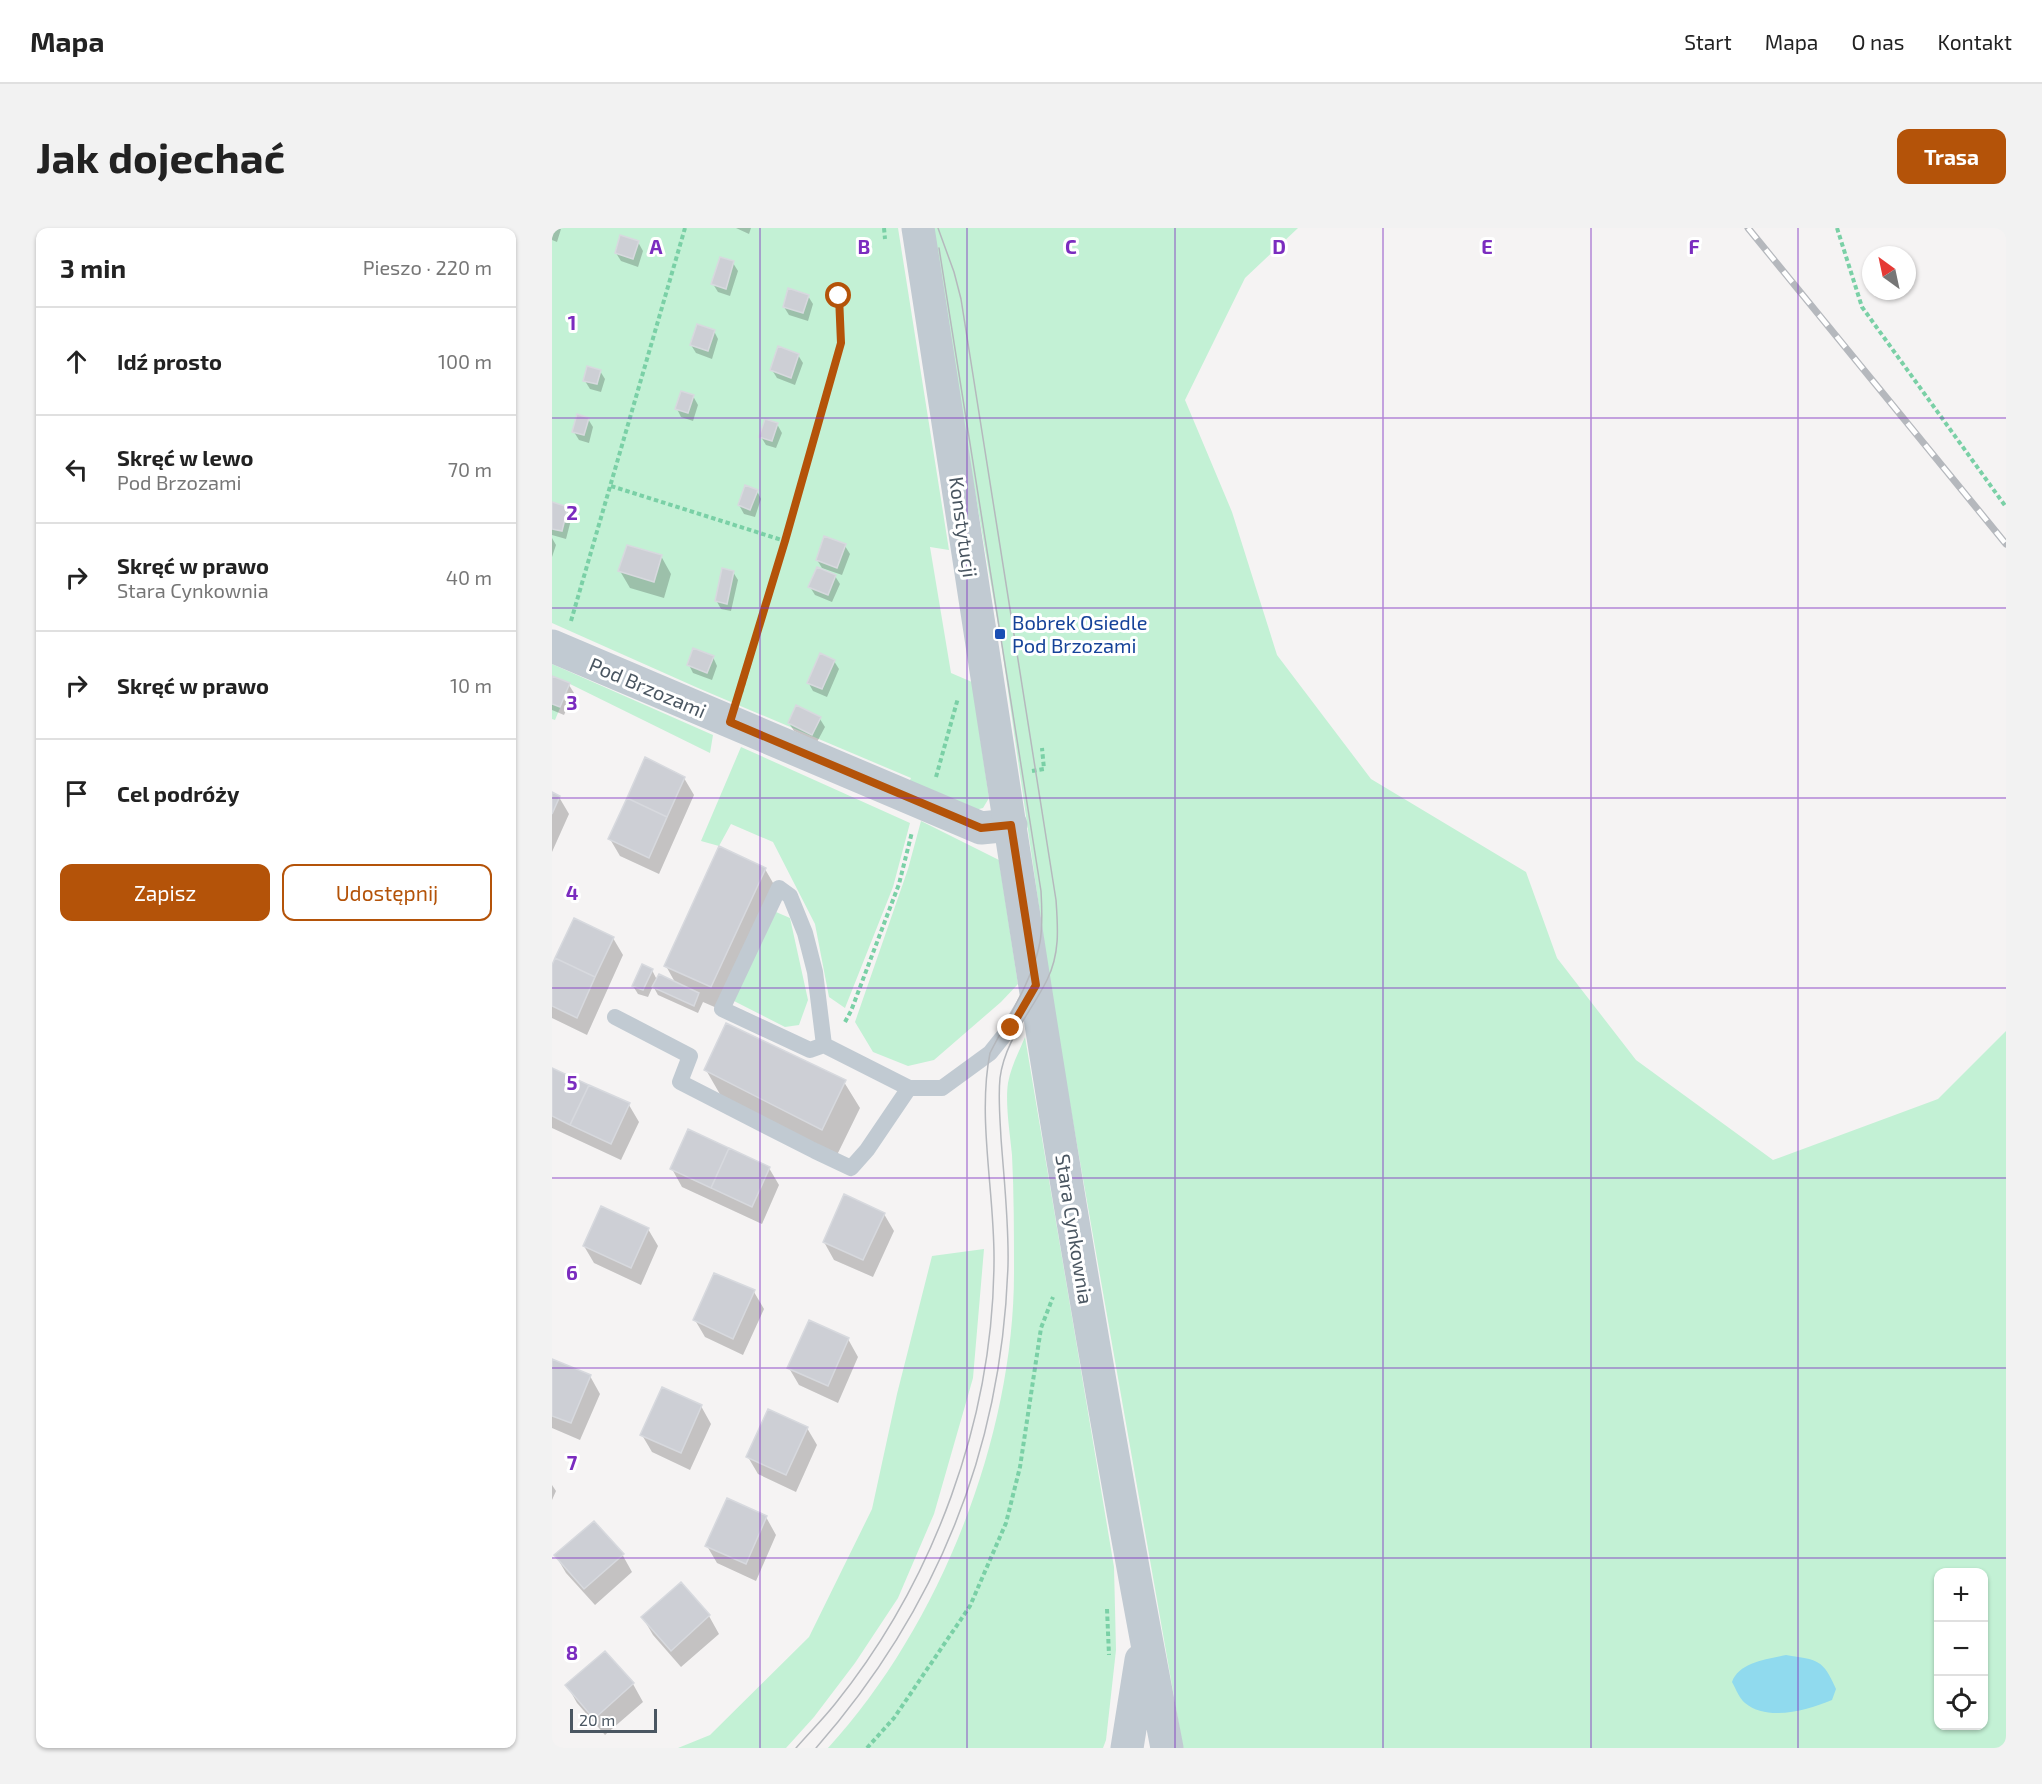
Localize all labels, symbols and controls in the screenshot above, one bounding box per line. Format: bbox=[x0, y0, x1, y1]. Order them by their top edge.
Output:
text: Mapa bbox=[30, 24, 104, 58]
text: Start bbox=[1684, 29, 1732, 54]
text: Mapa bbox=[1765, 29, 1818, 54]
text: O nas bbox=[1851, 29, 1905, 54]
text: Kontakt bbox=[1938, 29, 2012, 54]
button: Trasa bbox=[1897, 129, 2006, 184]
text: Jak dojechać bbox=[36, 131, 285, 181]
text: A bbox=[649, 234, 663, 258]
text: B bbox=[858, 234, 870, 258]
text: C bbox=[1065, 234, 1077, 258]
text: D bbox=[1272, 234, 1286, 258]
text: E bbox=[1481, 234, 1493, 258]
text: F bbox=[1688, 234, 1700, 258]
north arrow bbox=[1862, 246, 1916, 300]
text: 3 min bbox=[60, 252, 126, 283]
text: Pieszo · 220 m bbox=[363, 255, 492, 279]
route start bbox=[825, 282, 851, 308]
text: 1 bbox=[568, 310, 576, 334]
icon: ahead bbox=[60, 345, 93, 378]
text: Idź prosto bbox=[117, 348, 222, 374]
text: 100 m bbox=[438, 349, 492, 373]
text: Skręć w lewo bbox=[117, 444, 254, 470]
icon: left bbox=[60, 453, 93, 486]
text: 70 m bbox=[448, 457, 492, 481]
text: Pod Brzozami bbox=[117, 470, 242, 494]
street label: Konstytucji bbox=[945, 475, 983, 579]
text: 2 bbox=[566, 500, 578, 524]
text: Skręć w prawo bbox=[117, 552, 269, 578]
icon: right bbox=[60, 561, 93, 594]
text: 40 m bbox=[446, 565, 492, 589]
text: Stara Cynkownia bbox=[117, 578, 269, 602]
place label: Bobrek Osiedle Pod Brzozami bbox=[1012, 610, 1147, 657]
marker: Bobrek Osiedle Pod Brzozami bbox=[993, 627, 1007, 641]
street label: Pod Brzozami bbox=[586, 652, 710, 722]
icon: right bbox=[60, 669, 93, 702]
text: Skręć w prawo bbox=[117, 672, 269, 698]
text: 10 m bbox=[450, 673, 492, 697]
text: 3 bbox=[566, 690, 578, 714]
icon: arrive bbox=[60, 777, 93, 810]
text: Cel podróży bbox=[117, 780, 239, 806]
button: Zapisz bbox=[60, 864, 270, 921]
button: Udostępnij bbox=[282, 864, 492, 921]
text: 4 bbox=[566, 880, 579, 904]
route end bbox=[997, 1014, 1023, 1040]
text: 5 bbox=[566, 1070, 578, 1094]
street label: Stara Cynkownia bbox=[1051, 1152, 1099, 1306]
text: 6 bbox=[566, 1260, 578, 1284]
text: 7 bbox=[567, 1450, 578, 1474]
map controls bbox=[1934, 1568, 1988, 1730]
button: + bbox=[1934, 1568, 1988, 1622]
button: − bbox=[1934, 1622, 1988, 1676]
text: 8 bbox=[566, 1640, 578, 1664]
button: locate bbox=[1934, 1676, 1988, 1730]
scale bar bbox=[570, 1706, 657, 1734]
text: 20 m bbox=[579, 1710, 615, 1729]

